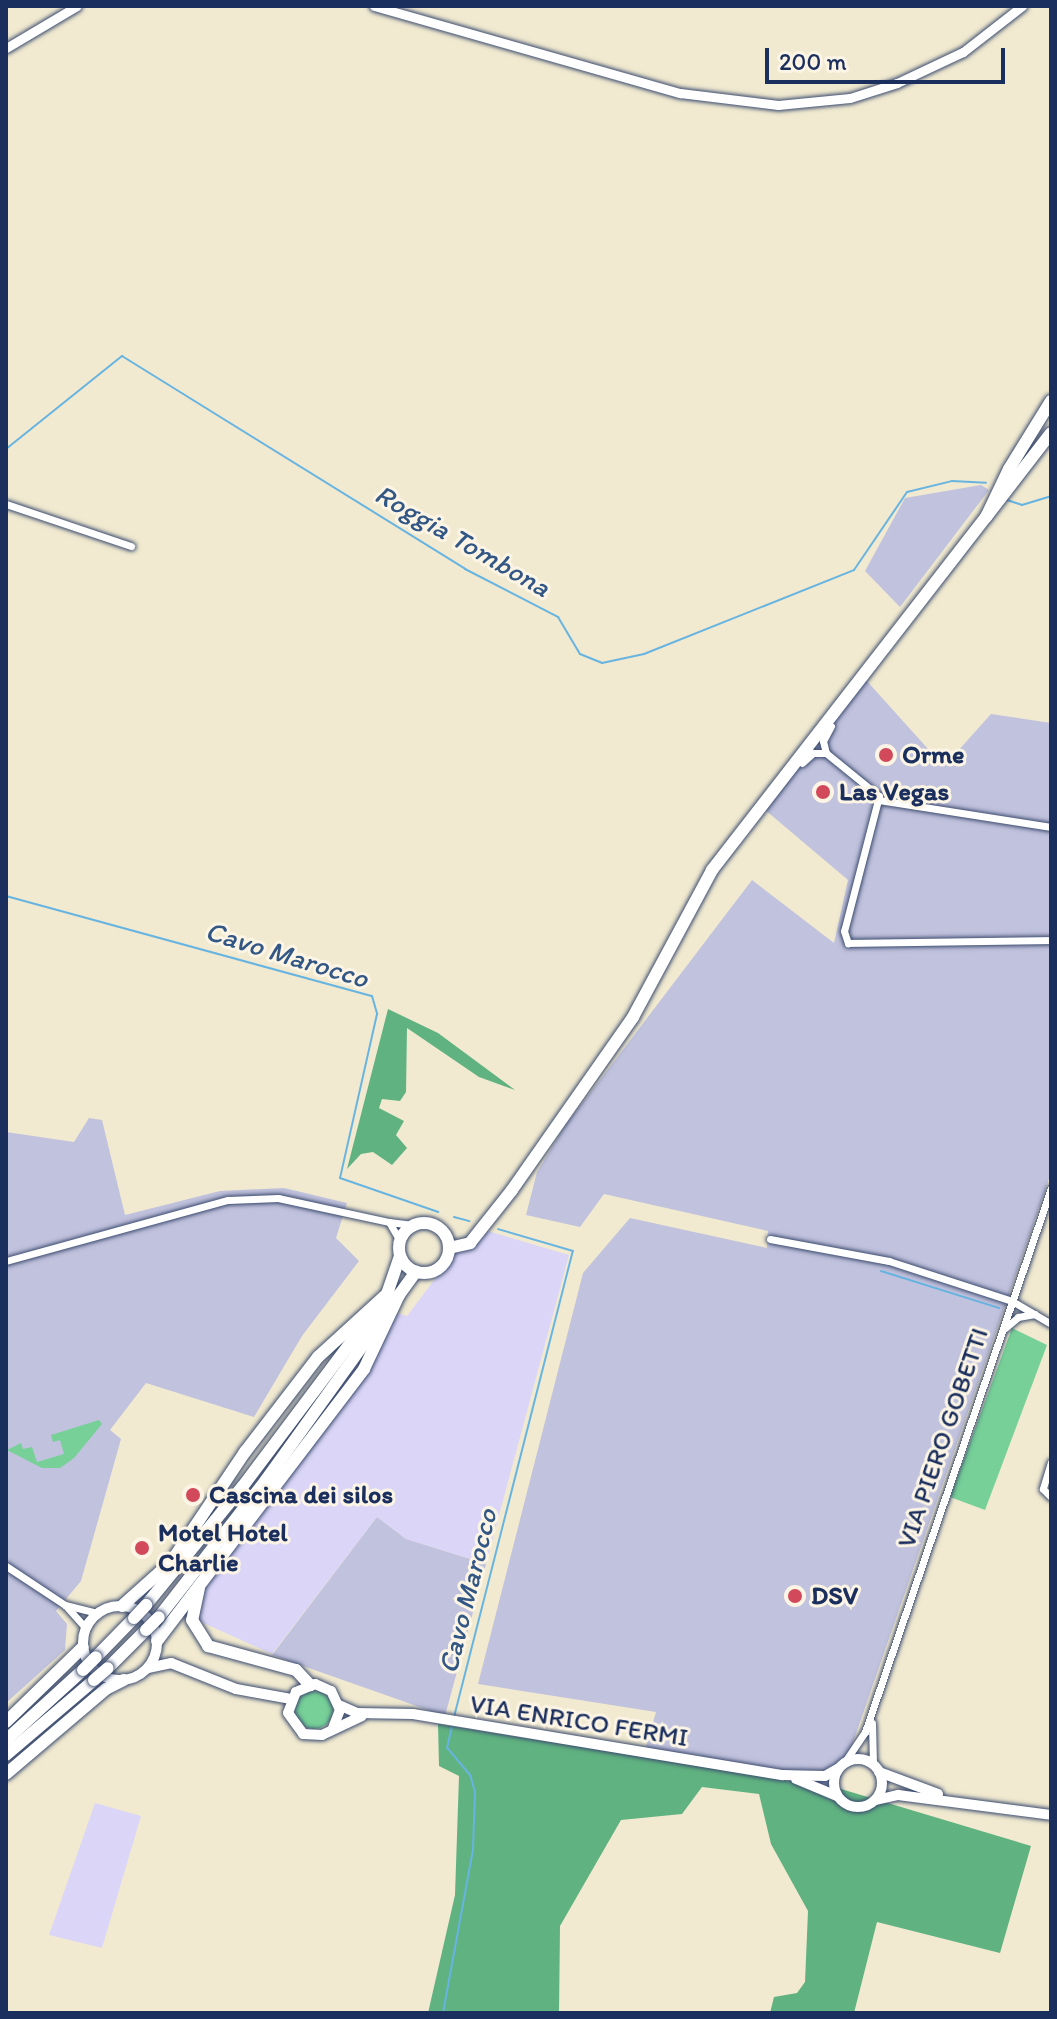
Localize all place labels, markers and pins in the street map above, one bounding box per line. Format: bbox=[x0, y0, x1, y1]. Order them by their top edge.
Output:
place label: Orme bbox=[902, 739, 965, 771]
marker: Orme bbox=[877, 746, 895, 764]
place label: Las Vegas bbox=[839, 776, 947, 808]
marker: Las Vegas bbox=[814, 783, 832, 801]
place label: Cascina dei silos bbox=[209, 1479, 393, 1511]
marker: Cascina dei silos bbox=[184, 1486, 202, 1504]
place label: Motel Hotel Charlie bbox=[158, 1517, 288, 1578]
marker: Motel Hotel Charlie bbox=[133, 1539, 151, 1557]
place label: DSV bbox=[811, 1580, 858, 1612]
marker: DSV bbox=[786, 1587, 804, 1605]

